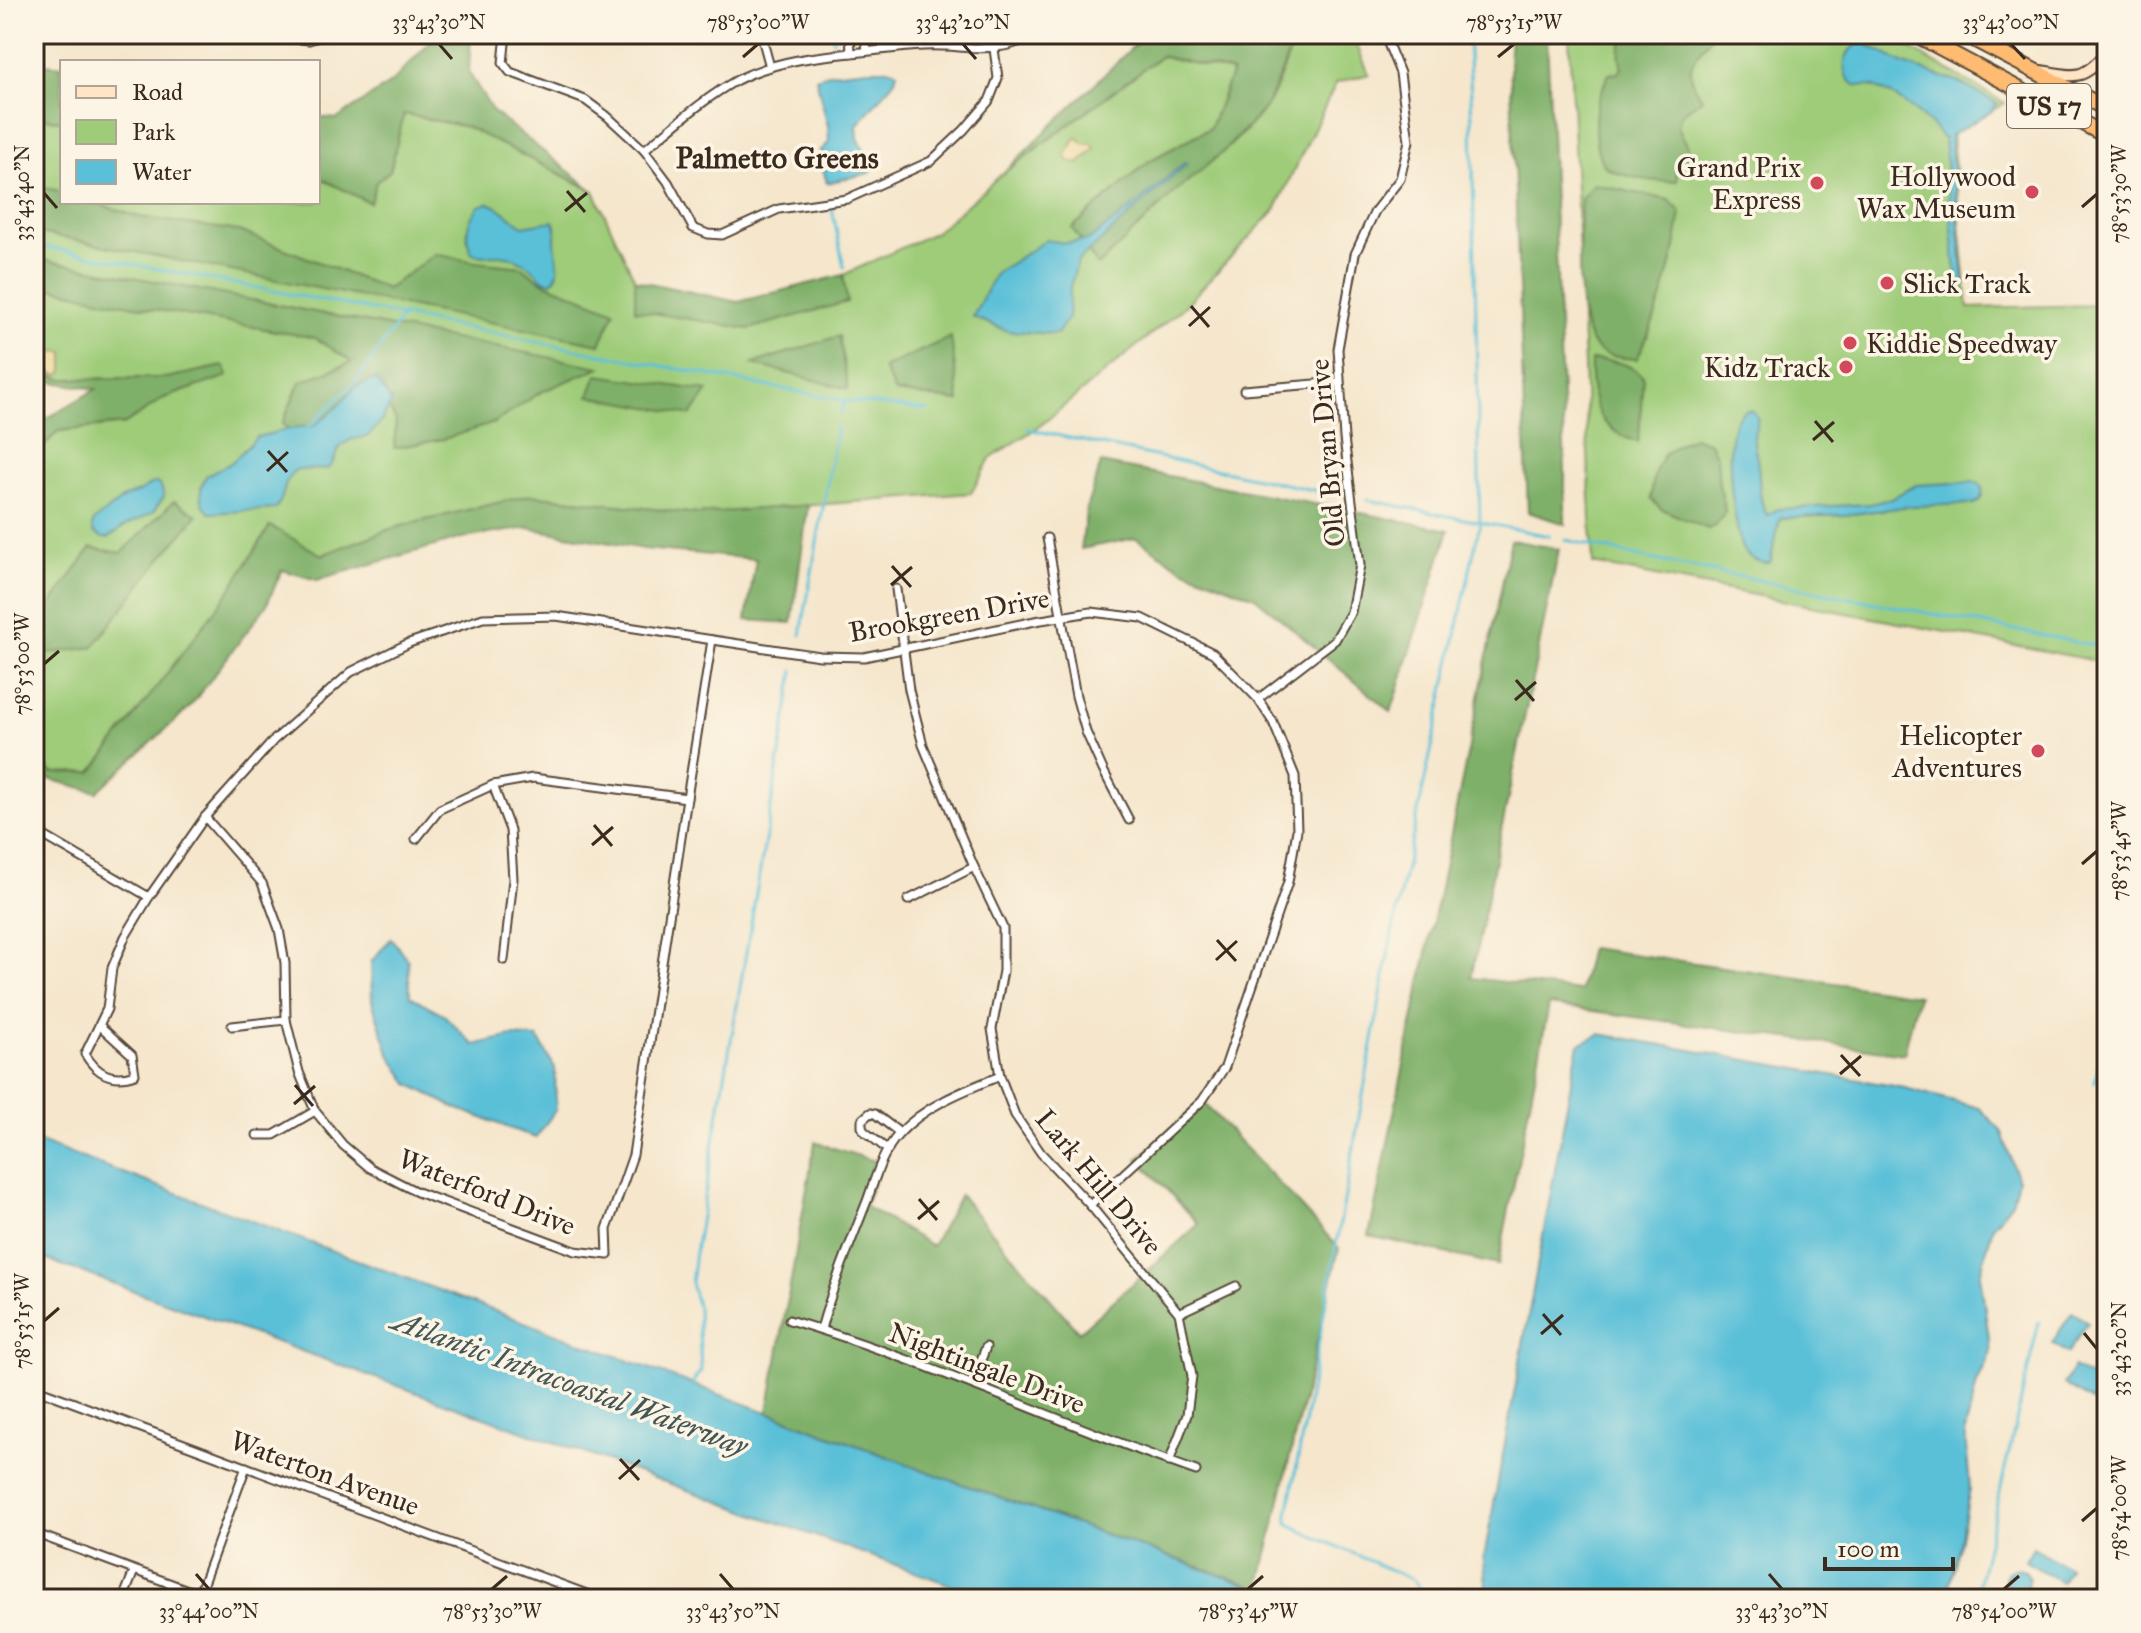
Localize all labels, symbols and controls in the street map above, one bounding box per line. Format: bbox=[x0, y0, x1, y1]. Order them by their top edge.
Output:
text: 33°43'30"N bbox=[392, 10, 486, 34]
text: 78°53'00"W bbox=[707, 10, 810, 34]
text: 33°43'20"N bbox=[915, 10, 1011, 34]
text: 78°53'15"W bbox=[1466, 10, 1563, 34]
text: 33°43'00"N bbox=[1963, 10, 2059, 34]
legend bbox=[60, 60, 320, 204]
text: Road bbox=[132, 77, 183, 107]
road number: US 17 bbox=[2007, 84, 2091, 128]
text: Park bbox=[132, 117, 176, 147]
district label: Palmetto Greens bbox=[675, 140, 879, 176]
text: 78°53'30"W bbox=[2107, 144, 2131, 243]
text: 33°43'40"N bbox=[10, 145, 34, 241]
place label: Grand Prix Express bbox=[1676, 150, 1802, 217]
text: Water bbox=[132, 157, 191, 187]
place label: Hollywood Wax Museum bbox=[1857, 159, 2016, 226]
marker: Grand Prix Express bbox=[1808, 174, 1826, 192]
marker: Hollywood Wax Museum bbox=[2023, 183, 2041, 201]
place label: Slick Track bbox=[1903, 266, 2031, 301]
marker: Slick Track bbox=[1878, 274, 1896, 292]
place label: Kiddie Speedway bbox=[1866, 326, 2058, 361]
marker: Kiddie Speedway bbox=[1841, 334, 1859, 352]
place label: Kidz Track bbox=[1704, 350, 1830, 385]
street label: Old Bryan Drive bbox=[1301, 358, 1353, 548]
marker: Kidz Track bbox=[1837, 358, 1855, 376]
street label: Brookgreen Drive bbox=[846, 580, 1052, 650]
text: 78°53'00"W bbox=[10, 612, 34, 715]
place label: Helicopter Adventures bbox=[1892, 718, 2022, 785]
marker: Helicopter Adventures bbox=[2029, 742, 2047, 760]
text: 78°53'45"W bbox=[2107, 800, 2131, 901]
street label: Lark Hill Drive bbox=[1028, 1102, 1170, 1262]
street label: Waterford Drive bbox=[393, 1141, 581, 1243]
text: 78°53'15"W bbox=[10, 1272, 34, 1369]
water label: Atlantic Intracoastal Waterway bbox=[385, 1301, 754, 1465]
text: 33°43'20"N bbox=[2107, 1301, 2131, 1397]
street label: Nightingale Drive bbox=[884, 1315, 1090, 1421]
street label: Waterton Avenue bbox=[226, 1423, 424, 1523]
text: 78°54'00"W bbox=[2107, 1454, 2131, 1561]
scale bar bbox=[1825, 1521, 1953, 1571]
text: 100 m bbox=[1837, 1534, 1900, 1564]
text: 33°44'00"N bbox=[159, 1599, 259, 1623]
text: 78°53'30"W bbox=[443, 1599, 542, 1623]
text: 33°43'50"N bbox=[686, 1599, 780, 1623]
text: 78°53'45"W bbox=[1198, 1599, 1299, 1623]
text: 33°43'30"N bbox=[1735, 1599, 1829, 1623]
text: 78°54'00"W bbox=[1951, 1599, 2058, 1623]

